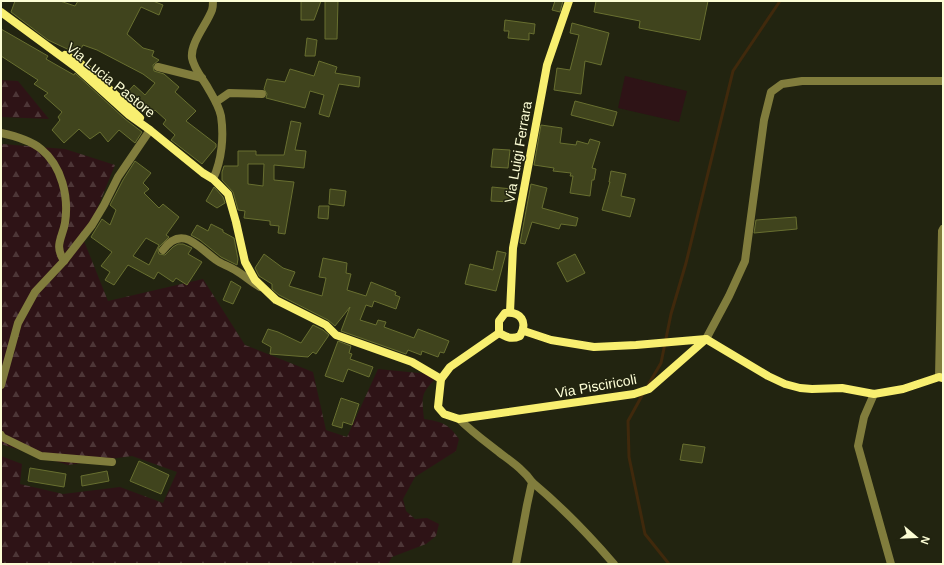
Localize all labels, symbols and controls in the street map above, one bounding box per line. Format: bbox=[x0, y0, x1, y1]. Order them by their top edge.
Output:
street label: Via Lucia Pastore bbox=[63, 39, 159, 121]
street label: Via Luigi Ferrara bbox=[501, 100, 535, 204]
street label: Via Pisciricoli bbox=[554, 371, 638, 401]
north arrow bbox=[896, 517, 936, 557]
text: N bbox=[918, 535, 932, 546]

